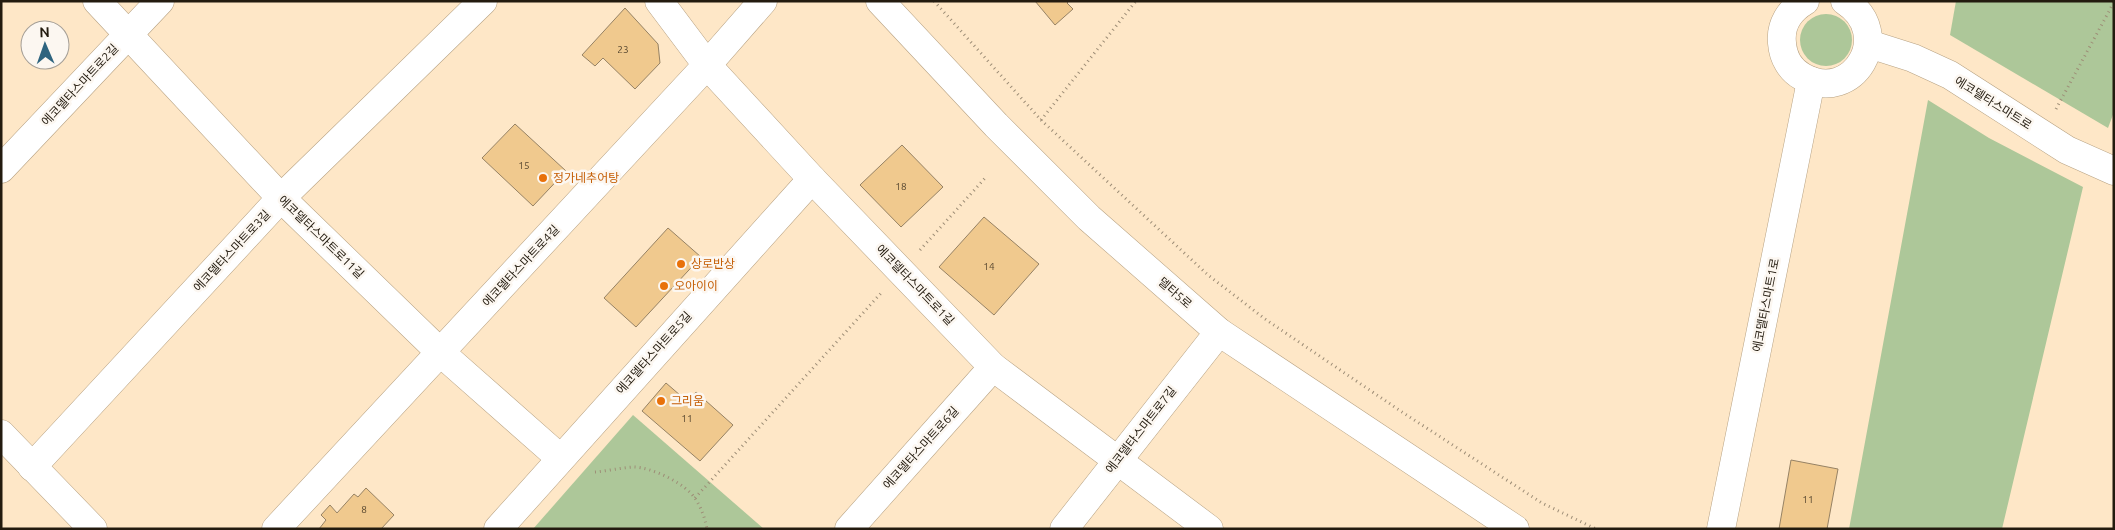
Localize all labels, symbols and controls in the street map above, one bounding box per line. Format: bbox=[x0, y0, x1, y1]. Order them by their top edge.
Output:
north arrow bbox=[20, 20, 70, 70]
text: N bbox=[39, 24, 50, 40]
street label: 에코델타스마트로2길 bbox=[39, 41, 121, 128]
house number: 23 bbox=[617, 44, 629, 55]
street label: 에코델타스마트로 bbox=[1952, 74, 2034, 131]
house number: 15 bbox=[518, 160, 530, 171]
place label: 정가네추어탕 bbox=[553, 171, 619, 184]
marker: 정가네추어탕 bbox=[537, 172, 549, 184]
house number: 18 bbox=[895, 181, 907, 192]
street label: 에코델타스마트로11길 bbox=[276, 193, 366, 281]
street label: 에코델타스마트로3길 bbox=[191, 207, 273, 294]
street label: 에코델타스마트로4길 bbox=[480, 222, 562, 309]
street label: 에코델타스마트로1길 bbox=[874, 242, 957, 327]
place label: 상로반상 bbox=[691, 257, 735, 270]
street label: 에코델타스마트1로 bbox=[1750, 257, 1781, 353]
marker: 상로반상 bbox=[675, 258, 687, 270]
house number: 14 bbox=[983, 261, 995, 272]
street label: 델타5로 bbox=[1156, 275, 1195, 311]
place label: 오아이이 bbox=[674, 279, 718, 292]
marker: 오아이이 bbox=[658, 280, 670, 292]
street label: 에코델타스마트로5길 bbox=[613, 309, 694, 396]
street label: 에코델타스마트로7길 bbox=[1103, 384, 1178, 476]
place label: 그리움 bbox=[671, 394, 704, 407]
marker: 그리움 bbox=[655, 395, 667, 407]
street label: 에코델타스마트로6길 bbox=[880, 404, 961, 491]
house number: 11 bbox=[681, 413, 693, 424]
house number: 11 bbox=[1802, 494, 1814, 505]
house number: 8 bbox=[361, 504, 367, 515]

